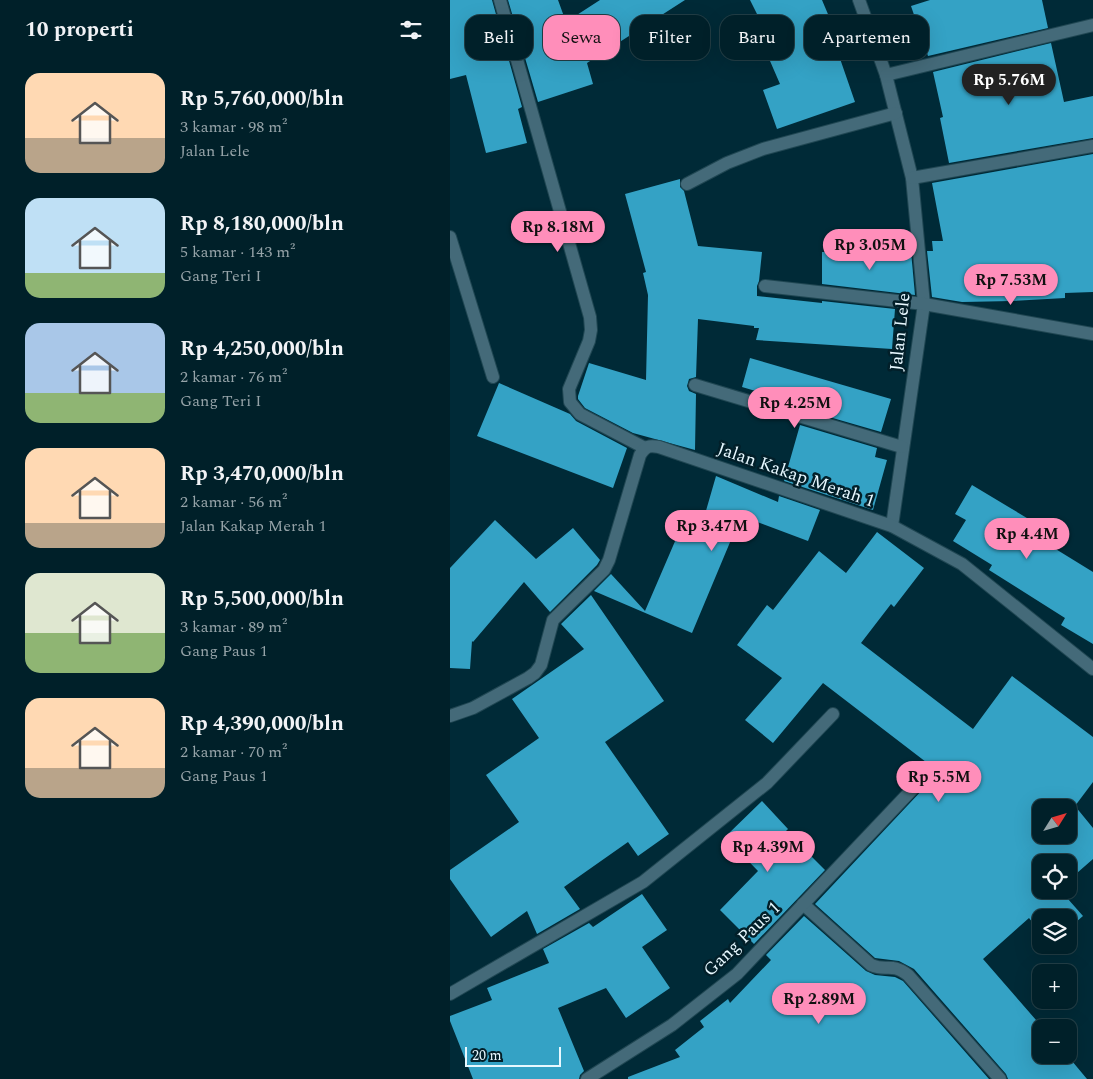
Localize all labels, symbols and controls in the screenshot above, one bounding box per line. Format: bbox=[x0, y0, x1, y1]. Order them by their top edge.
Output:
text: 10 properti bbox=[25, 14, 134, 46]
chip: Beli bbox=[465, 15, 533, 60]
chip: Sewa bbox=[543, 15, 620, 60]
chip: Filter bbox=[630, 15, 710, 60]
chip: Baru bbox=[720, 15, 794, 60]
chip: Apartemen bbox=[804, 15, 929, 60]
icon: filters bbox=[397, 16, 425, 44]
pin: Rp 5.76M bbox=[957, 64, 1061, 106]
text: Rp 5.76M bbox=[973, 68, 1045, 92]
text: Rp 5,760,000/bln bbox=[180, 83, 344, 115]
icon: home bbox=[65, 93, 125, 153]
text: 3 kamar · 98 m² bbox=[180, 115, 287, 139]
text: Jalan Lele bbox=[180, 139, 250, 163]
text: Rp 8,180,000/bln bbox=[180, 208, 344, 240]
pin: Rp 8.18M bbox=[506, 210, 610, 253]
text: Rp 8.18M bbox=[522, 215, 594, 239]
icon: home bbox=[65, 218, 125, 278]
pin: Rp 3.05M bbox=[818, 228, 922, 271]
text: Rp 3.05M bbox=[834, 233, 906, 257]
text: 5 kamar · 143 m² bbox=[180, 240, 295, 264]
text: Gang Teri I bbox=[180, 264, 261, 288]
pin: Rp 7.53M bbox=[959, 264, 1063, 306]
text: Rp 7.53M bbox=[975, 268, 1047, 292]
street label: Jalan Lele bbox=[882, 292, 918, 372]
text: Rp 4,250,000/bln bbox=[180, 333, 344, 365]
icon: home bbox=[65, 343, 125, 403]
text: 2 kamar · 76 m² bbox=[180, 365, 287, 389]
pin: Rp 4.25M bbox=[743, 386, 847, 429]
text: Gang Teri I bbox=[180, 389, 261, 413]
text: Rp 4.25M bbox=[759, 391, 831, 415]
street label: Jalan Kakap Merah 1 bbox=[714, 435, 878, 515]
text: Rp 3,470,000/bln bbox=[180, 458, 344, 490]
icon: home bbox=[65, 468, 125, 528]
text: 2 kamar · 56 m² bbox=[180, 490, 287, 514]
pin: Rp 3.47M bbox=[660, 510, 764, 552]
text: Jalan Kakap Merah 1 bbox=[180, 514, 327, 538]
text: Rp 3.47M bbox=[676, 514, 748, 538]
pin: Rp 4.4M bbox=[981, 518, 1073, 560]
text: Rp 4.4M bbox=[995, 522, 1059, 546]
text: Rp 5,500,000/bln bbox=[180, 583, 344, 615]
icon: home bbox=[65, 593, 125, 653]
text: 3 kamar · 89 m² bbox=[180, 615, 287, 639]
text: Gang Paus 1 bbox=[180, 639, 268, 663]
text: Rp 4,390,000/bln bbox=[180, 708, 344, 740]
icon: home bbox=[65, 718, 125, 778]
text: 2 kamar · 70 m² bbox=[180, 740, 287, 764]
pin: Rp 5.5M bbox=[893, 760, 985, 803]
text: Gang Paus 1 bbox=[180, 764, 268, 788]
text: Rp 5.5M bbox=[907, 765, 971, 789]
north arrow bbox=[1032, 799, 1078, 844]
map controls bbox=[1032, 799, 1077, 1064]
pin: Rp 4.39M bbox=[716, 830, 820, 873]
text: Rp 4.39M bbox=[732, 835, 804, 859]
button: locate bbox=[1032, 854, 1077, 899]
street label: Gang Paus 1 bbox=[697, 895, 787, 983]
button: layers bbox=[1032, 909, 1077, 954]
button: + bbox=[1032, 964, 1077, 1009]
pin: Rp 2.89M bbox=[767, 982, 871, 1025]
text: Rp 2.89M bbox=[783, 987, 855, 1011]
button: − bbox=[1032, 1019, 1077, 1064]
scale bar bbox=[465, 1044, 561, 1067]
text: 20 m bbox=[472, 1045, 502, 1066]

